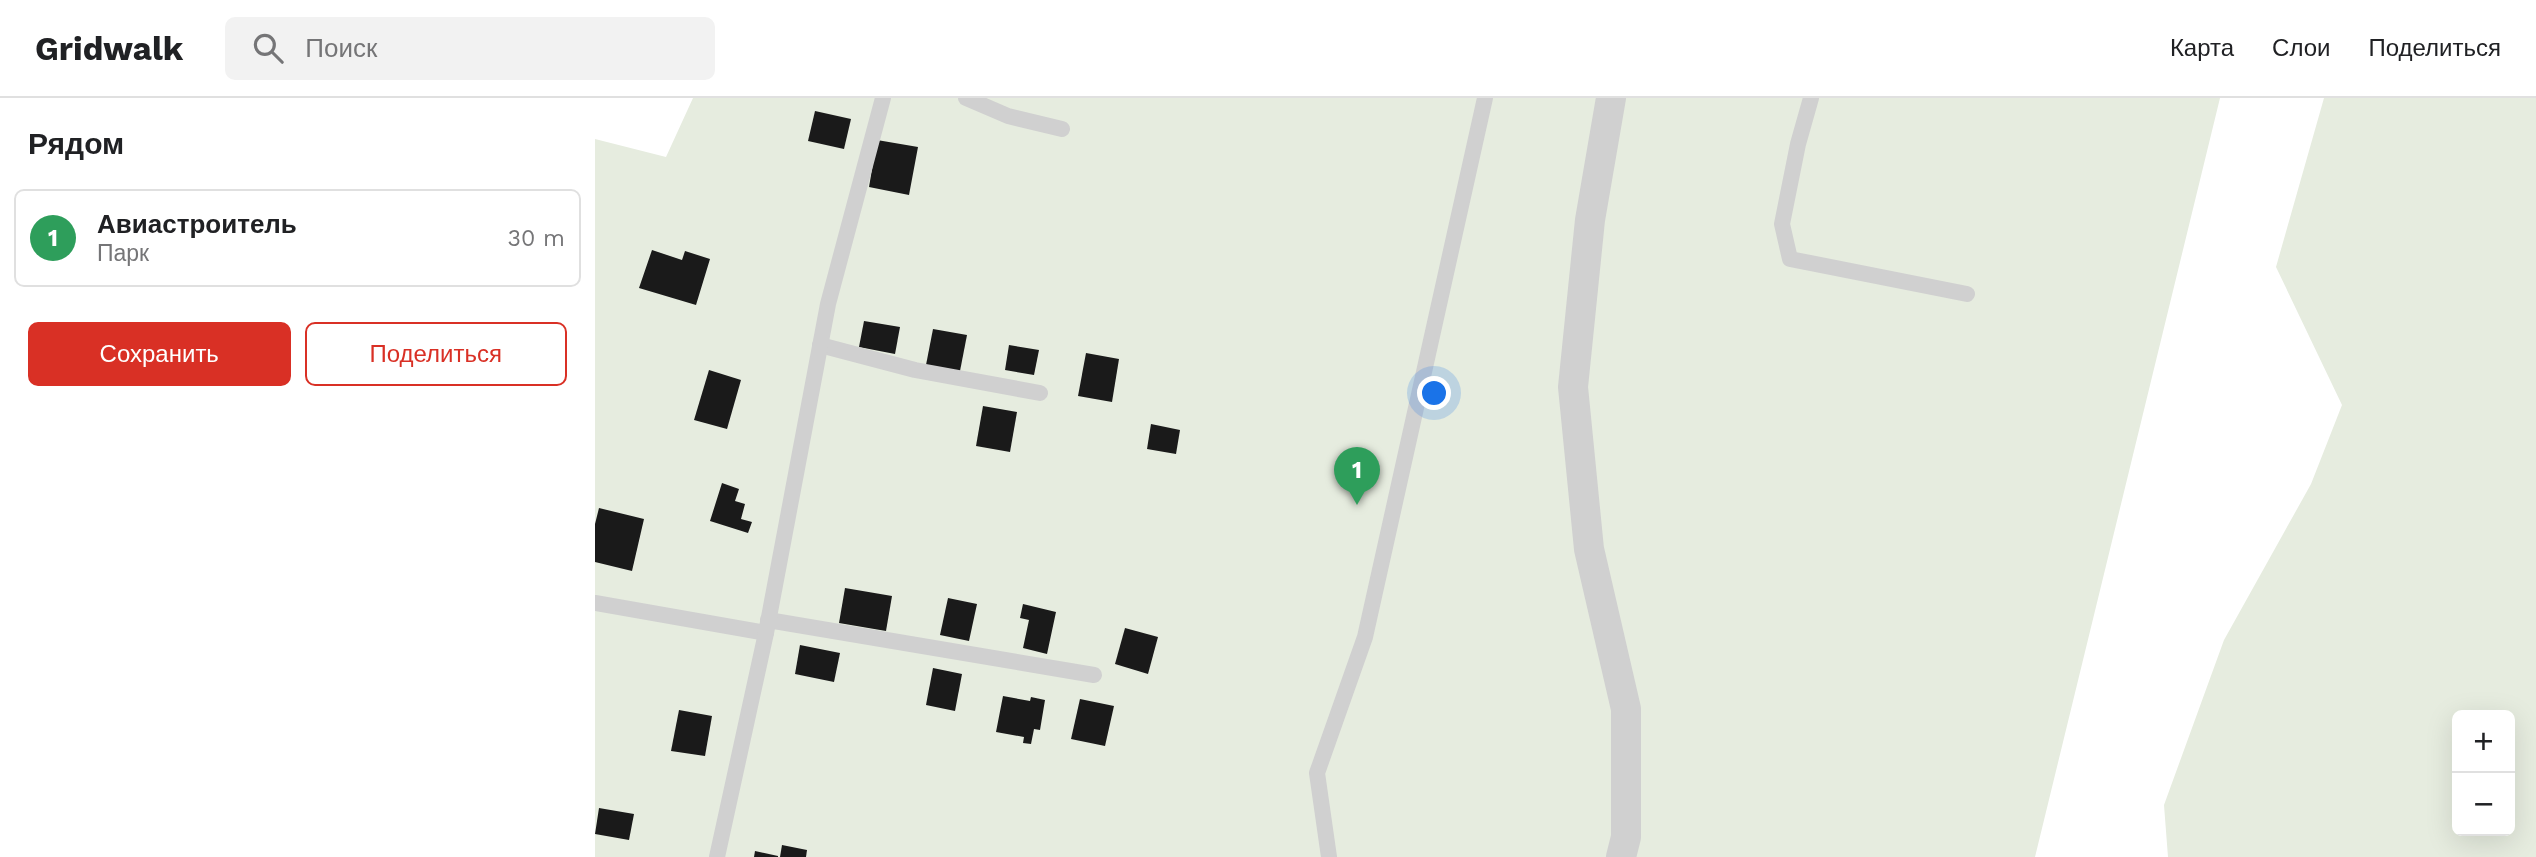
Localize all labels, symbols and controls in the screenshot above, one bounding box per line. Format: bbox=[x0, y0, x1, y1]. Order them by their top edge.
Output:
search box bbox=[225, 17, 715, 80]
text: Gridwalk bbox=[35, 29, 183, 68]
icon: search bbox=[249, 29, 287, 67]
text: Поиск bbox=[305, 33, 377, 63]
text: Карта bbox=[2170, 34, 2234, 62]
text: Слои bbox=[2272, 34, 2330, 62]
text: Поделиться bbox=[2368, 34, 2501, 62]
text: Рядом bbox=[28, 126, 124, 161]
text: Авиастроитель bbox=[97, 209, 297, 239]
text: 1 bbox=[48, 225, 58, 252]
text: 30 m bbox=[508, 225, 565, 252]
text: Парк bbox=[97, 240, 149, 267]
button: Сохранить bbox=[28, 322, 291, 386]
button: Поделиться bbox=[305, 322, 567, 386]
your location bbox=[1417, 376, 1451, 410]
pin: 1 bbox=[1334, 447, 1380, 505]
map controls bbox=[2452, 710, 2515, 836]
button: + bbox=[2452, 710, 2515, 773]
button: − bbox=[2452, 773, 2515, 836]

